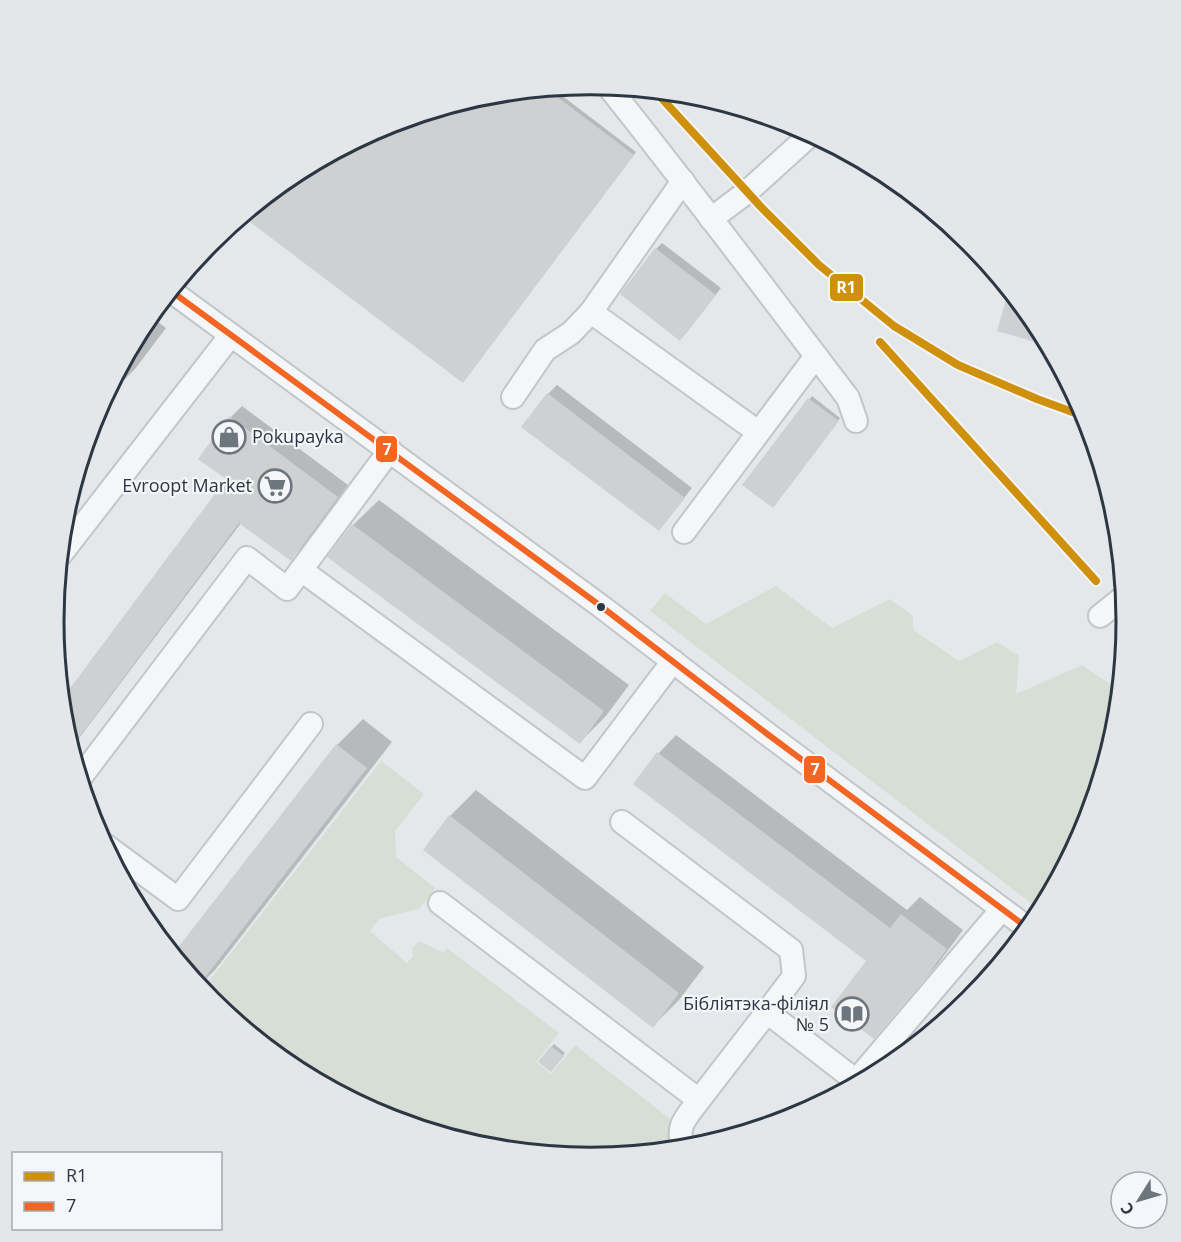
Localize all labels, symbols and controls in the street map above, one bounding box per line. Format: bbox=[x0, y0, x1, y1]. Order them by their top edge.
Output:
line badge: R1 bbox=[829, 273, 864, 302]
text: R1 bbox=[836, 276, 856, 298]
shop icon: Pokupayka bbox=[211, 419, 247, 455]
place label: Pokupayka bbox=[252, 424, 344, 448]
line badge: 7 bbox=[375, 435, 398, 463]
text: 7 bbox=[382, 438, 392, 460]
supermarket icon: Evroopt Market bbox=[257, 468, 293, 504]
place label: Evroopt Market bbox=[122, 473, 252, 497]
unlabelled marker bbox=[595, 601, 607, 613]
line badge: 7 bbox=[803, 755, 826, 784]
text: 7 bbox=[810, 758, 820, 780]
place label: Бібліятэка-філіял № 5 bbox=[683, 991, 829, 1036]
library icon: Бібліятэка-філіял № 5 bbox=[834, 996, 870, 1032]
legend bbox=[12, 1152, 222, 1230]
text: R1 bbox=[66, 1163, 87, 1187]
north arrow bbox=[1109, 1170, 1169, 1230]
text: 7 bbox=[66, 1193, 76, 1217]
text: С bbox=[1115, 1198, 1139, 1220]

